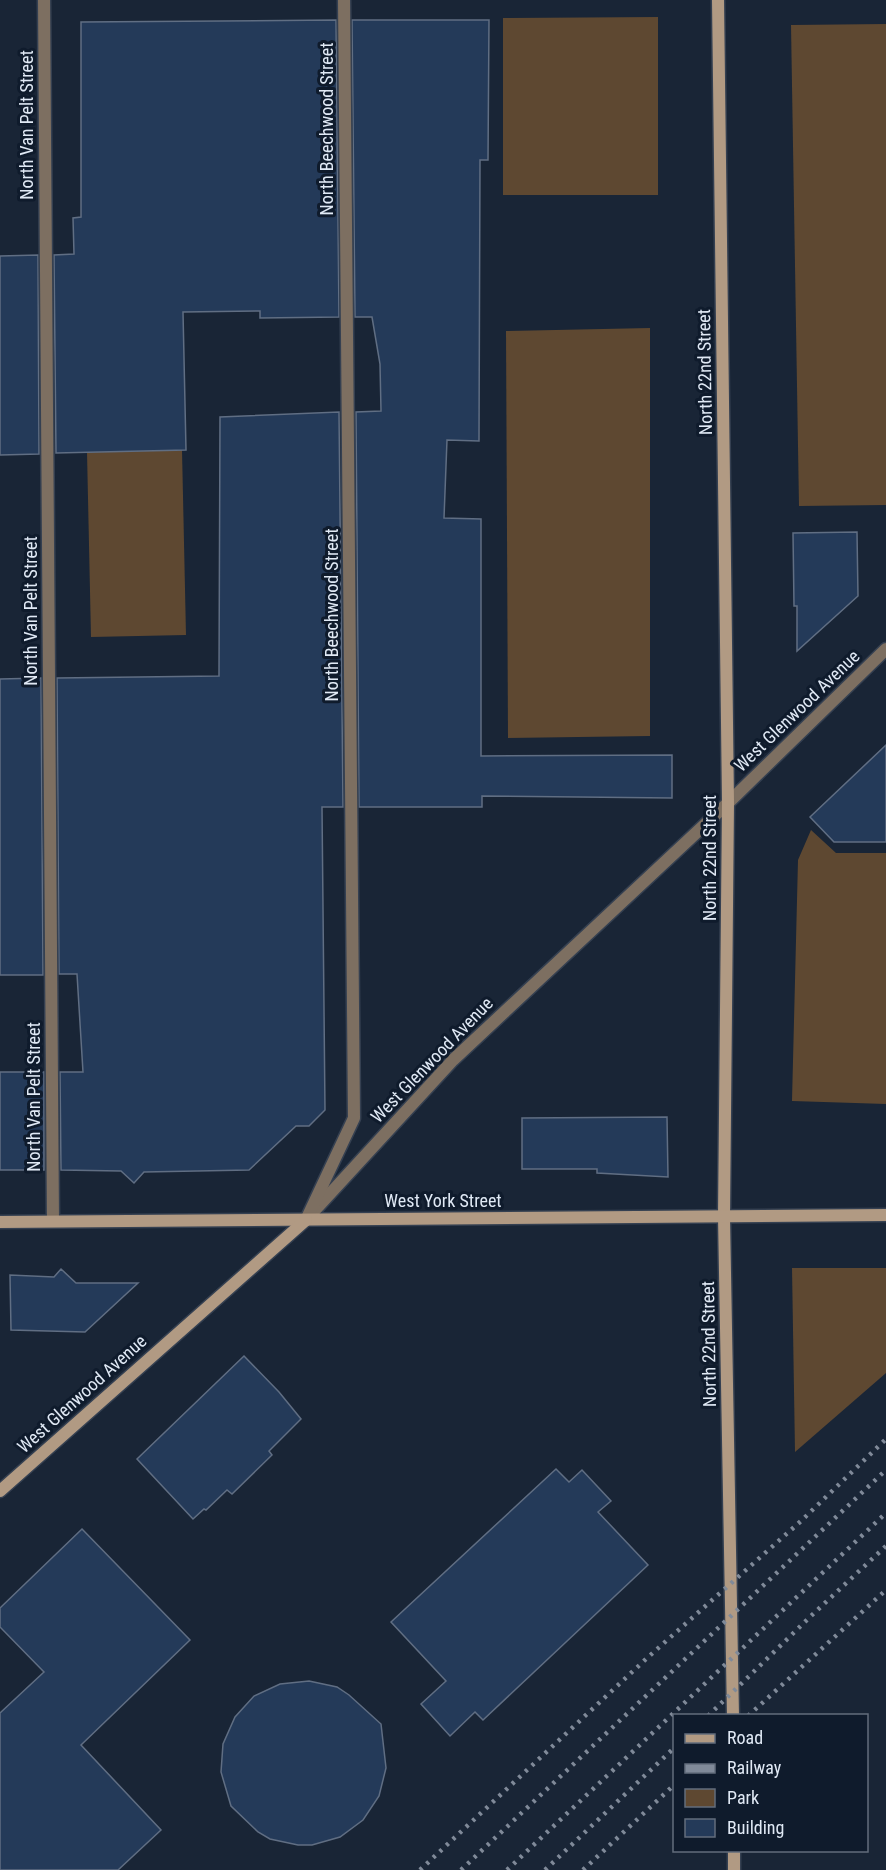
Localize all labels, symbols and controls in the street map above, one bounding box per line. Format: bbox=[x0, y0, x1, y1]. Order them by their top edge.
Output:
street label: North Beechwood Street bbox=[316, 43, 337, 215]
street label: North Van Pelt Street bbox=[16, 50, 37, 200]
street label: North 22nd Street bbox=[693, 309, 716, 435]
street label: North Beechwood Street bbox=[321, 529, 342, 701]
street label: North Van Pelt Street bbox=[20, 536, 41, 686]
street label: West Glenwood Avenue bbox=[730, 645, 864, 776]
street label: North 22nd Street bbox=[699, 795, 720, 921]
street label: West Glenwood Avenue bbox=[366, 993, 497, 1127]
street label: North Van Pelt Street bbox=[23, 1022, 44, 1172]
street label: West York Street bbox=[384, 1190, 502, 1211]
street label: North 22nd Street bbox=[697, 1281, 720, 1407]
street label: West Glenwood Avenue bbox=[13, 1330, 150, 1457]
legend bbox=[673, 1714, 868, 1852]
text: Road bbox=[727, 1727, 763, 1748]
text: Railway bbox=[727, 1757, 782, 1778]
text: Park bbox=[727, 1787, 759, 1808]
text: Building bbox=[727, 1817, 784, 1838]

